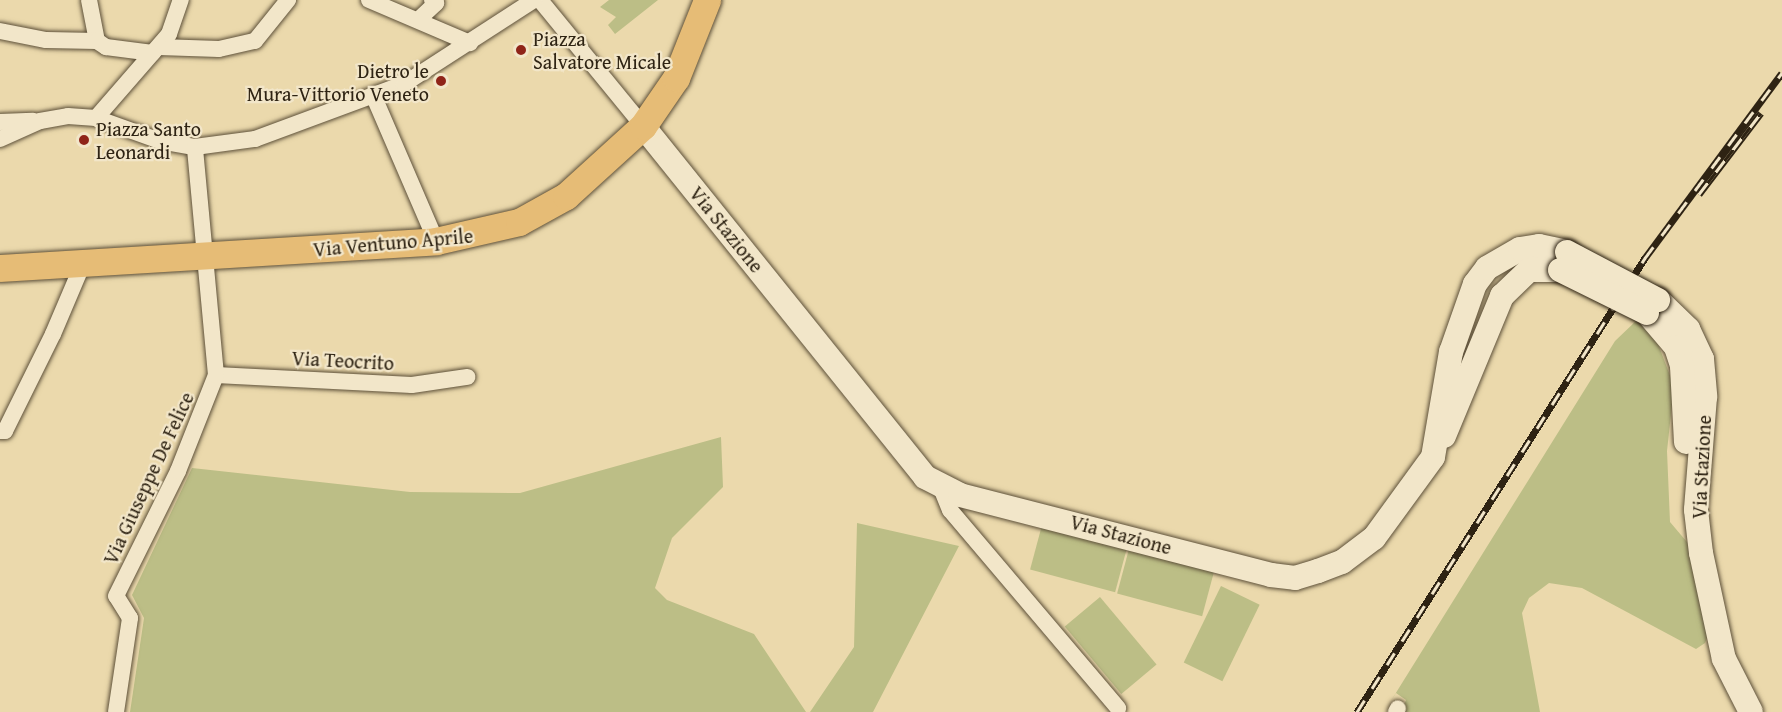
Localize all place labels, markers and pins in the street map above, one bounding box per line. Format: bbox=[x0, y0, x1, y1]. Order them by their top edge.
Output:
place label: Piazza Salvatore Micale bbox=[533, 27, 671, 74]
marker: Piazza Salvatore Micale bbox=[514, 43, 528, 57]
place label: Dietro le Mura-Vittorio Veneto bbox=[247, 58, 429, 105]
marker: Dietro le Mura-Vittorio Veneto bbox=[434, 74, 448, 88]
place label: Piazza Santo Leonardi bbox=[96, 116, 201, 163]
marker: Piazza Santo Leonardi bbox=[77, 133, 91, 147]

